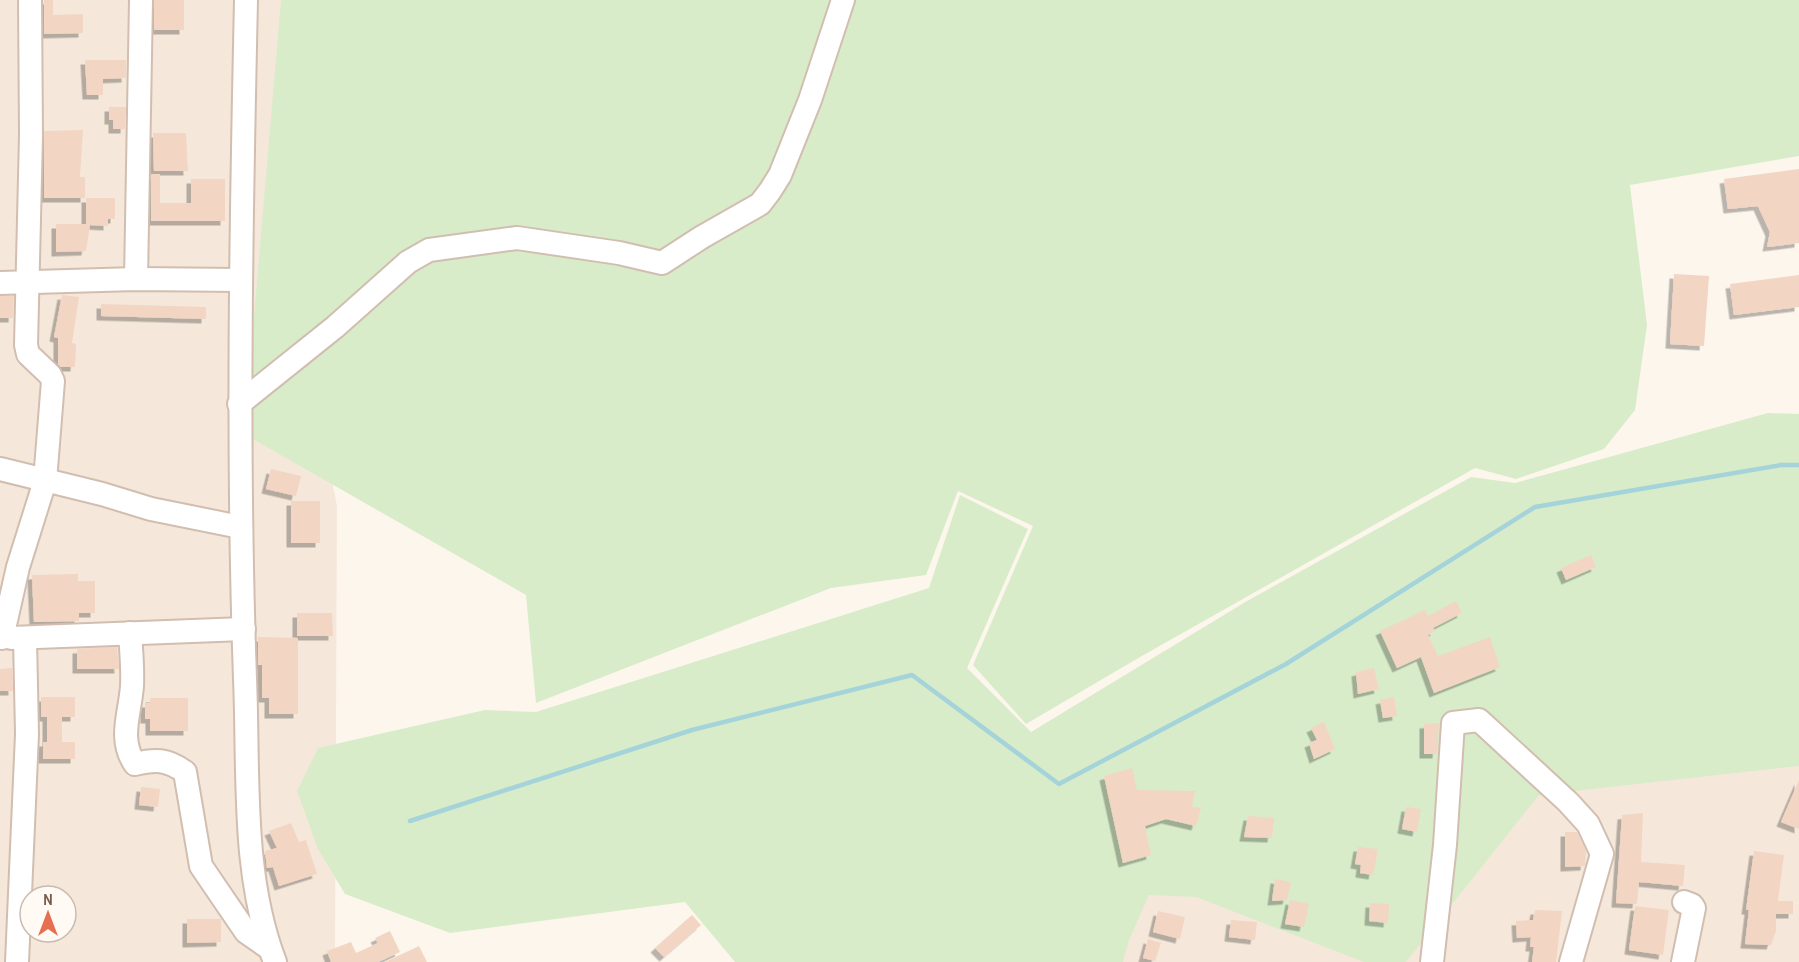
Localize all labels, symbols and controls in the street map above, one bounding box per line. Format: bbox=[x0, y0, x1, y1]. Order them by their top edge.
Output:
north arrow bbox=[18, 884, 78, 944]
text: N bbox=[43, 888, 53, 910]

